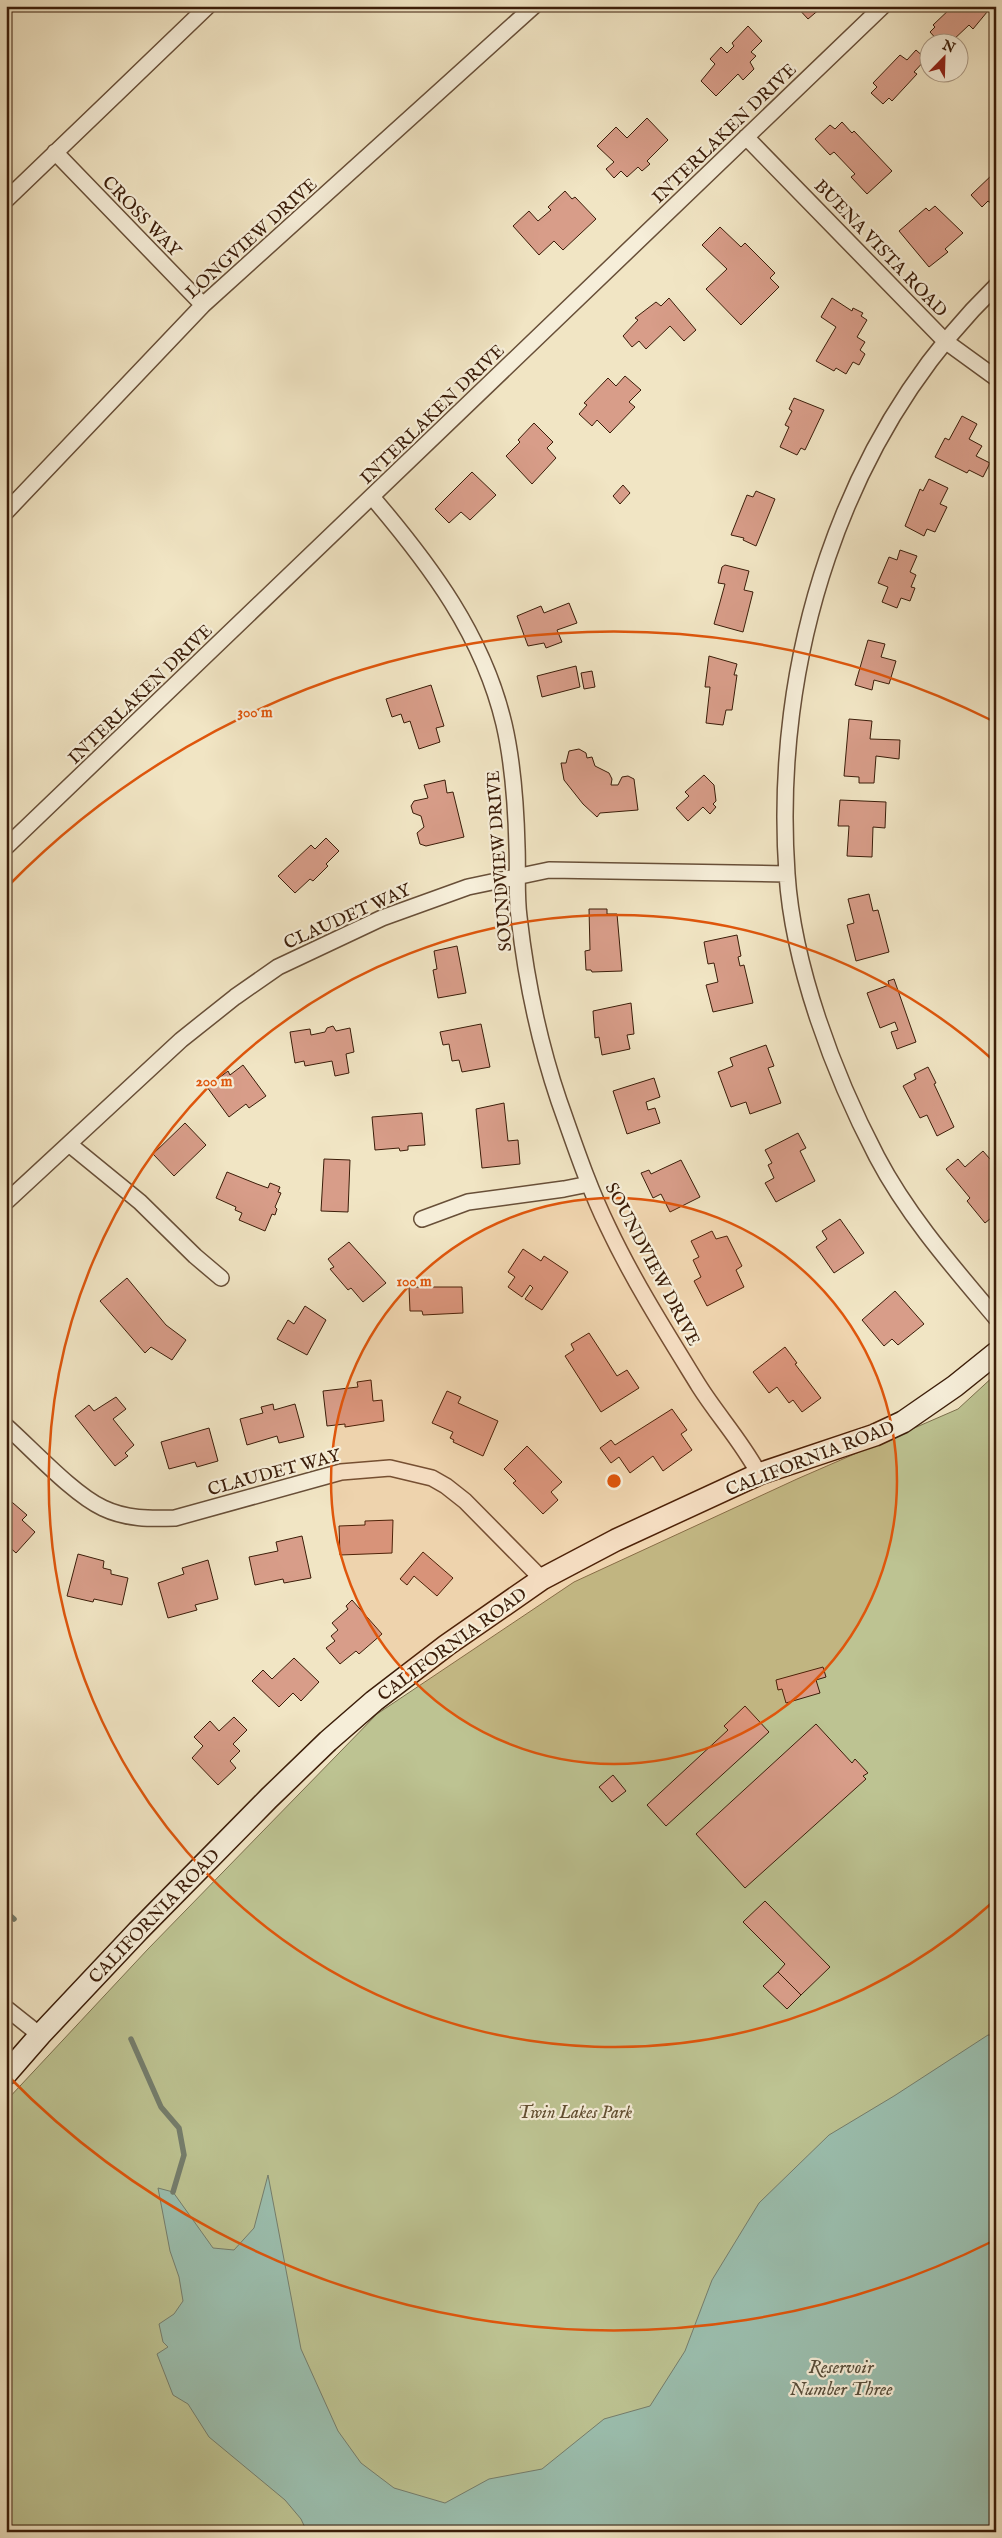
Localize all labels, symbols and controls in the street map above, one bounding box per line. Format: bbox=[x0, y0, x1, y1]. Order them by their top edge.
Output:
north arrow bbox=[920, 32, 970, 82]
text: N bbox=[939, 36, 958, 58]
street label: INTERLAKEN DRIVE bbox=[648, 59, 802, 209]
street label: CROSS WAY bbox=[97, 172, 186, 263]
street label: LONGVIEW DRIVE bbox=[181, 174, 323, 304]
street label: BUENA VISTA ROAD bbox=[808, 175, 952, 323]
street label: INTERLAKEN DRIVE bbox=[356, 340, 510, 490]
street label: INTERLAKEN DRIVE bbox=[64, 620, 218, 770]
text: 300 m bbox=[237, 703, 273, 722]
street label: SOUNDVIEW DRIVE bbox=[483, 769, 518, 952]
street label: CLAUDET WAY bbox=[281, 879, 415, 956]
text: 200 m bbox=[196, 1072, 233, 1091]
street label: SOUNDVIEW DRIVE bbox=[599, 1179, 704, 1350]
text: 100 m bbox=[396, 1272, 432, 1291]
street label: CALIFORNIA ROAD bbox=[723, 1417, 898, 1502]
street label: CLAUDET WAY bbox=[205, 1444, 344, 1502]
centre of rings bbox=[605, 1472, 623, 1490]
street label: CALIFORNIA ROAD bbox=[374, 1583, 532, 1707]
street label: CALIFORNIA ROAD bbox=[85, 1845, 226, 1989]
park label: Twin Lakes Park bbox=[518, 2102, 632, 2125]
water label: Reservoir Number Three bbox=[790, 2356, 893, 2402]

